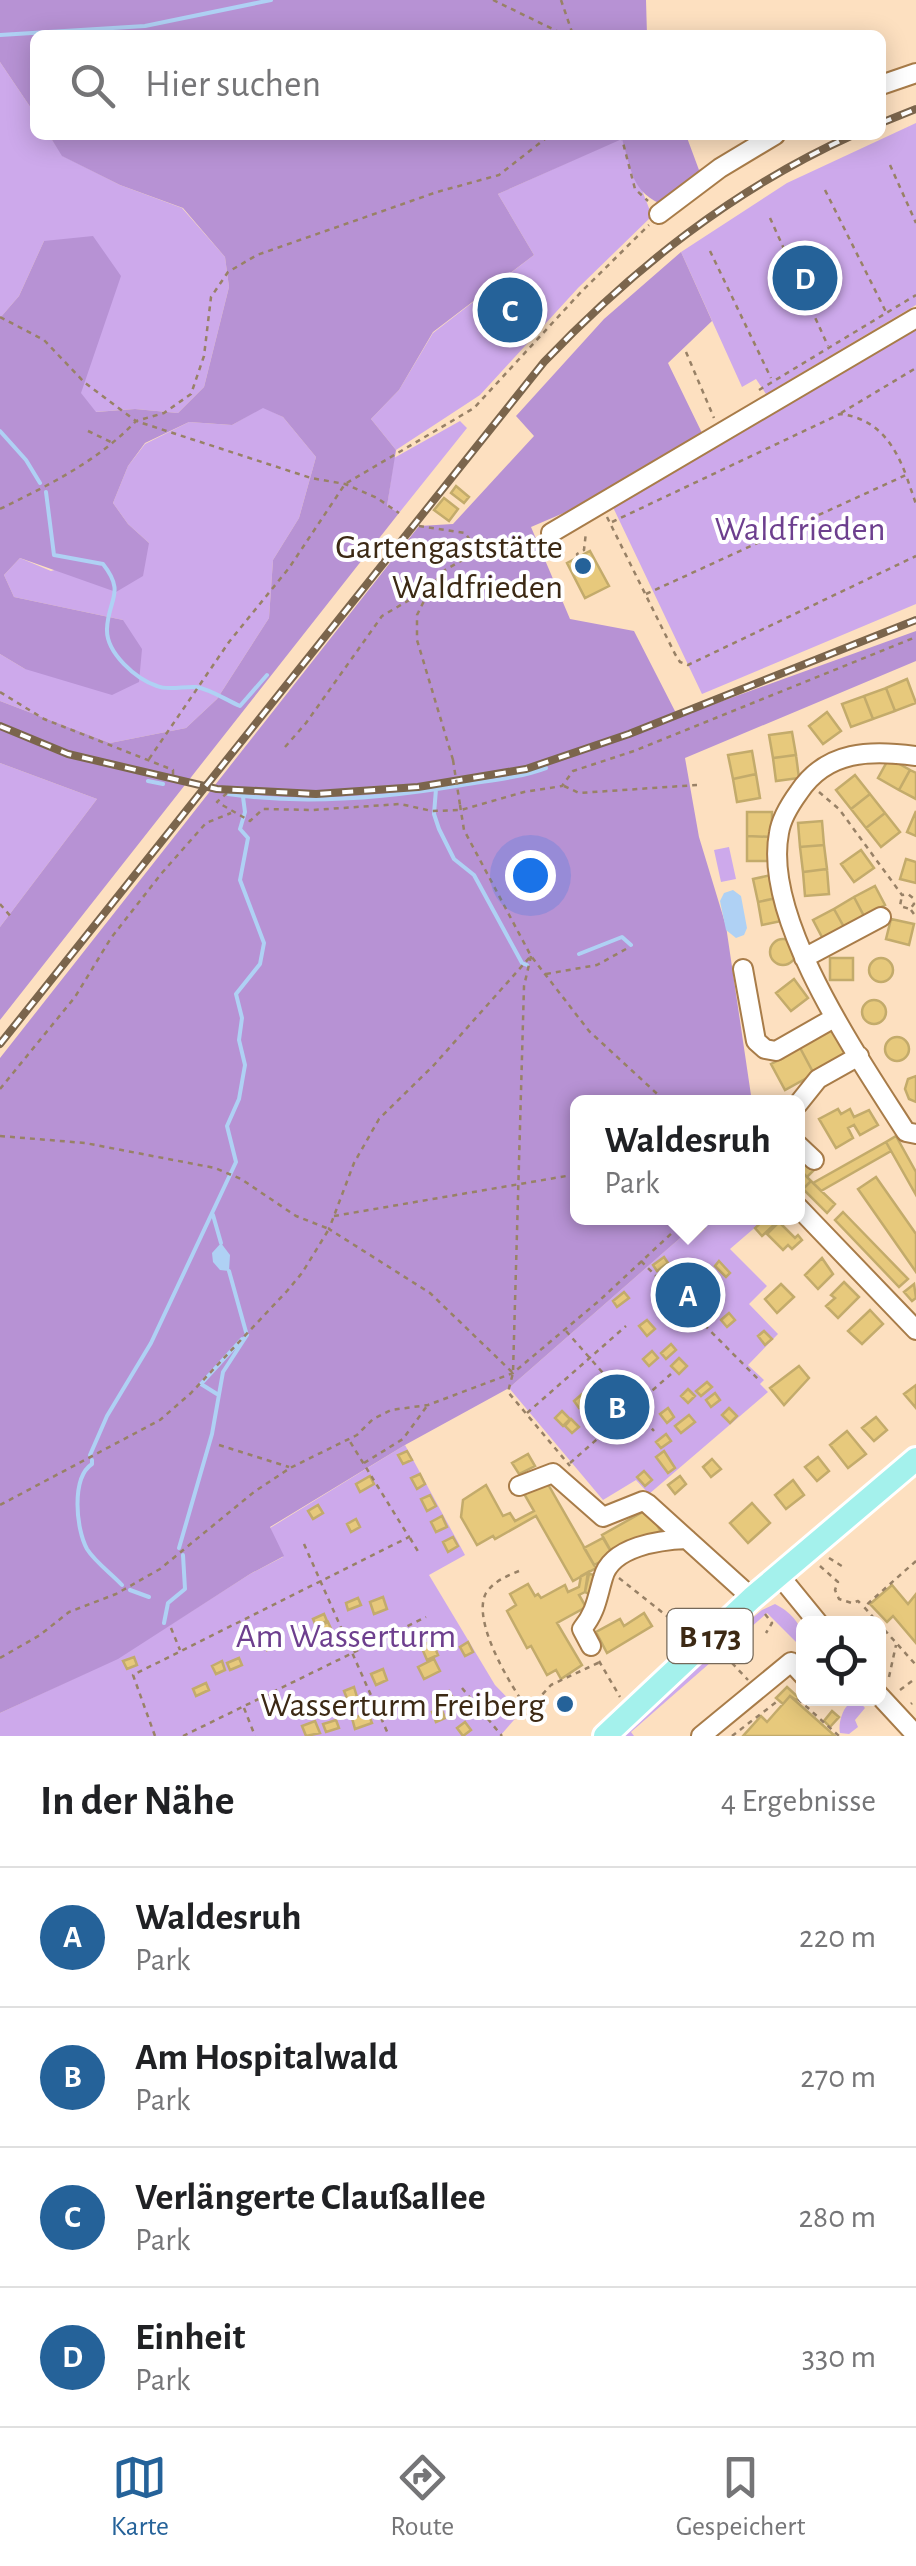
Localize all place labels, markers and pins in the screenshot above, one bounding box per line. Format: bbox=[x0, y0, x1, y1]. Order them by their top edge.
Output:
pin: D bbox=[772, 240, 838, 316]
pin: C bbox=[478, 272, 542, 348]
place label: Gartengaststätte Waldfrieden bbox=[335, 530, 563, 605]
marker: Gartengaststätte Waldfrieden bbox=[572, 555, 594, 577]
pin: A bbox=[656, 1258, 720, 1332]
pin: B bbox=[584, 1370, 650, 1444]
place label: Wasserturm Freiberg bbox=[260, 1688, 545, 1723]
marker: Wasserturm Freiberg bbox=[554, 1693, 576, 1715]

